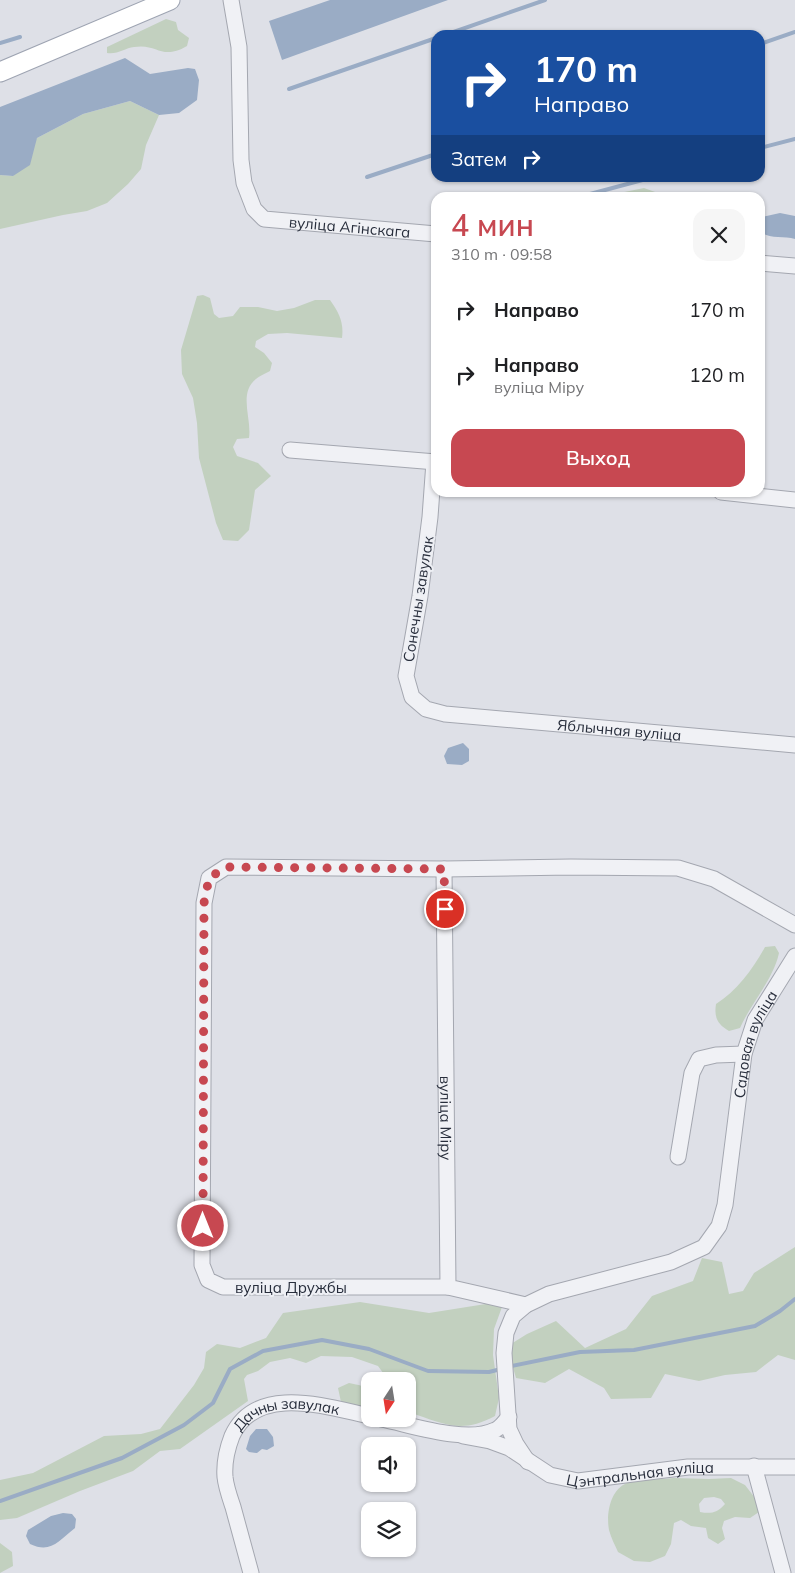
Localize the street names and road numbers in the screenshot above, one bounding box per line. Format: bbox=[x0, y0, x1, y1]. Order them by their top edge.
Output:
street label: вуліца Агінскага bbox=[288, 212, 411, 241]
street label: Сонечны завулак bbox=[399, 534, 437, 663]
street label: Яблычная вуліца bbox=[557, 714, 682, 744]
street label: Садовая вуліца bbox=[729, 987, 781, 1099]
street label: вуліца Міру bbox=[436, 1076, 456, 1160]
street label: вуліца Дружбы bbox=[235, 1278, 347, 1297]
street label: Дачны завулак bbox=[228, 1393, 342, 1434]
street label: Цэнтральная вуліца bbox=[565, 1457, 714, 1490]

